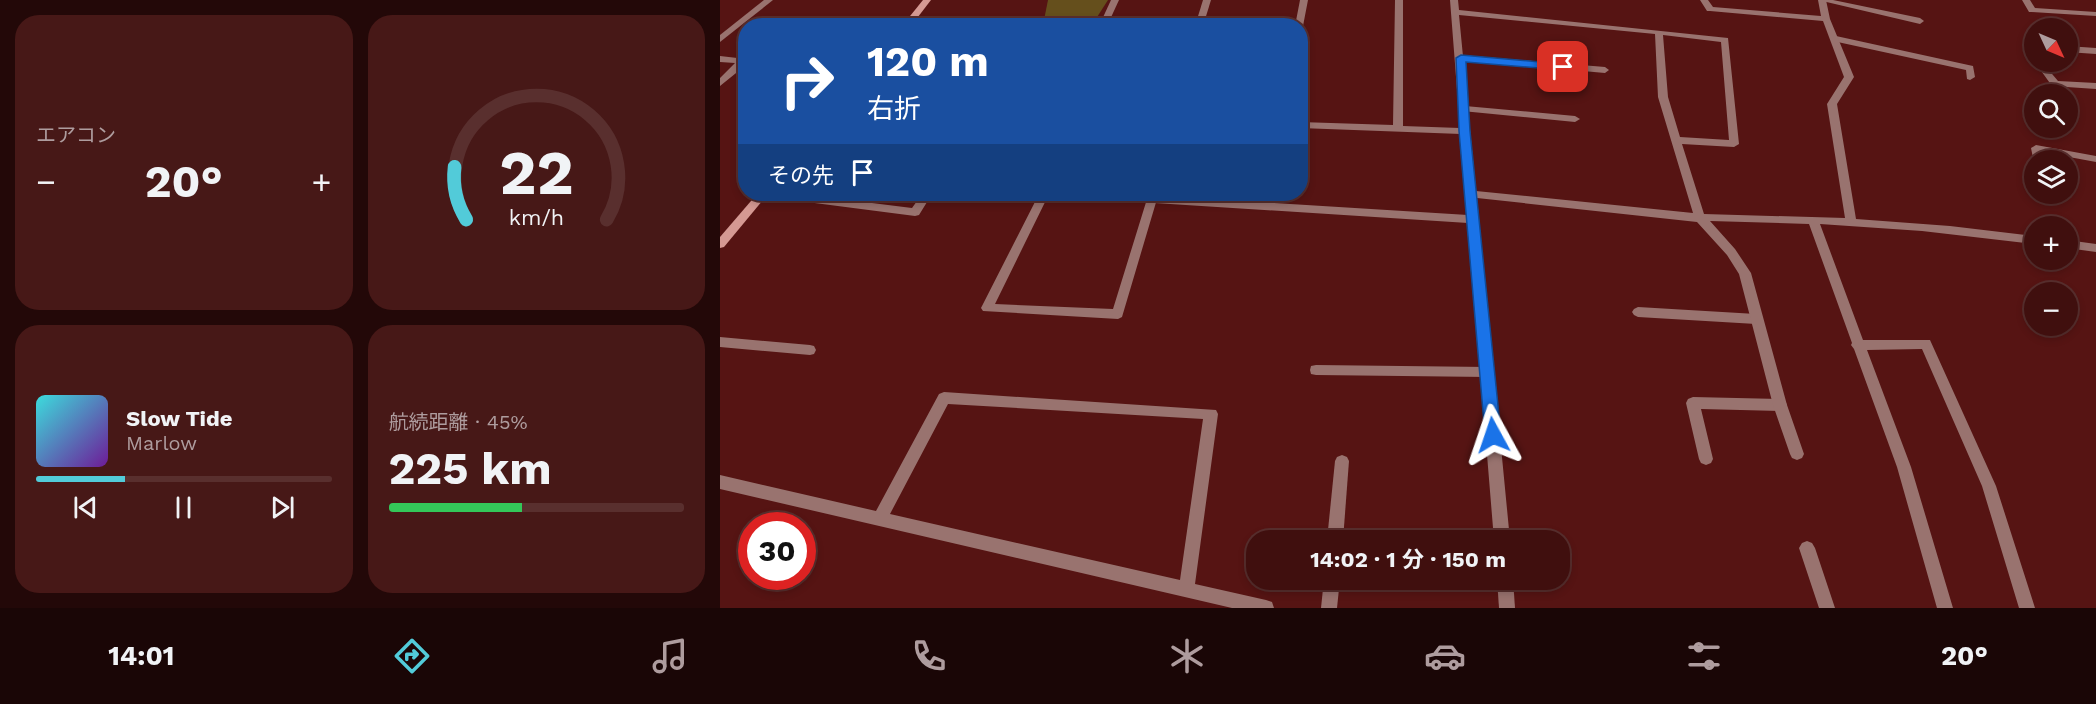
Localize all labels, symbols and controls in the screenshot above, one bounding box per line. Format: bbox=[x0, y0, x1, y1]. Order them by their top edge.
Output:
north arrow bbox=[2024, 18, 2078, 72]
map controls bbox=[2024, 18, 2078, 336]
text: 120 m bbox=[867, 37, 989, 86]
pin bbox=[1537, 41, 1588, 92]
icon: right bbox=[768, 42, 846, 120]
icon: arrive bbox=[1546, 50, 1579, 83]
button: search bbox=[2024, 84, 2078, 138]
text: 右折 bbox=[867, 93, 921, 125]
text: エアコン bbox=[36, 123, 116, 147]
text: 22 bbox=[499, 136, 573, 209]
button: layers bbox=[2024, 150, 2078, 204]
text: 20° bbox=[145, 155, 223, 208]
icon: arrive bbox=[846, 156, 879, 189]
text: − bbox=[36, 162, 56, 201]
text: + bbox=[312, 162, 331, 201]
text: その先 bbox=[768, 163, 834, 188]
text: km/h bbox=[509, 205, 564, 230]
button: + bbox=[2024, 216, 2078, 270]
button: − bbox=[2024, 282, 2078, 336]
position arrow bbox=[1461, 403, 1525, 467]
text: Slow Tide bbox=[126, 406, 233, 431]
text: 航続距離 · 45% bbox=[389, 410, 528, 434]
text: Marlow bbox=[126, 431, 197, 455]
text: 225 km bbox=[389, 442, 552, 495]
icon: previous bbox=[69, 491, 102, 524]
icon: pause bbox=[167, 491, 200, 524]
icon: next bbox=[266, 491, 299, 524]
speed limit sign: 30 bbox=[738, 512, 816, 590]
text: 14:02 · 1 分 · 150 m bbox=[1310, 547, 1506, 572]
icon: directions bbox=[391, 635, 433, 677]
icon: music bbox=[649, 635, 691, 677]
icon: phone bbox=[908, 635, 950, 677]
icon: climate bbox=[1166, 635, 1208, 677]
icon: car bbox=[1424, 635, 1466, 677]
icon: filters bbox=[1683, 635, 1725, 677]
text: 14:01 bbox=[108, 640, 174, 672]
text: 20° bbox=[1941, 640, 1988, 672]

